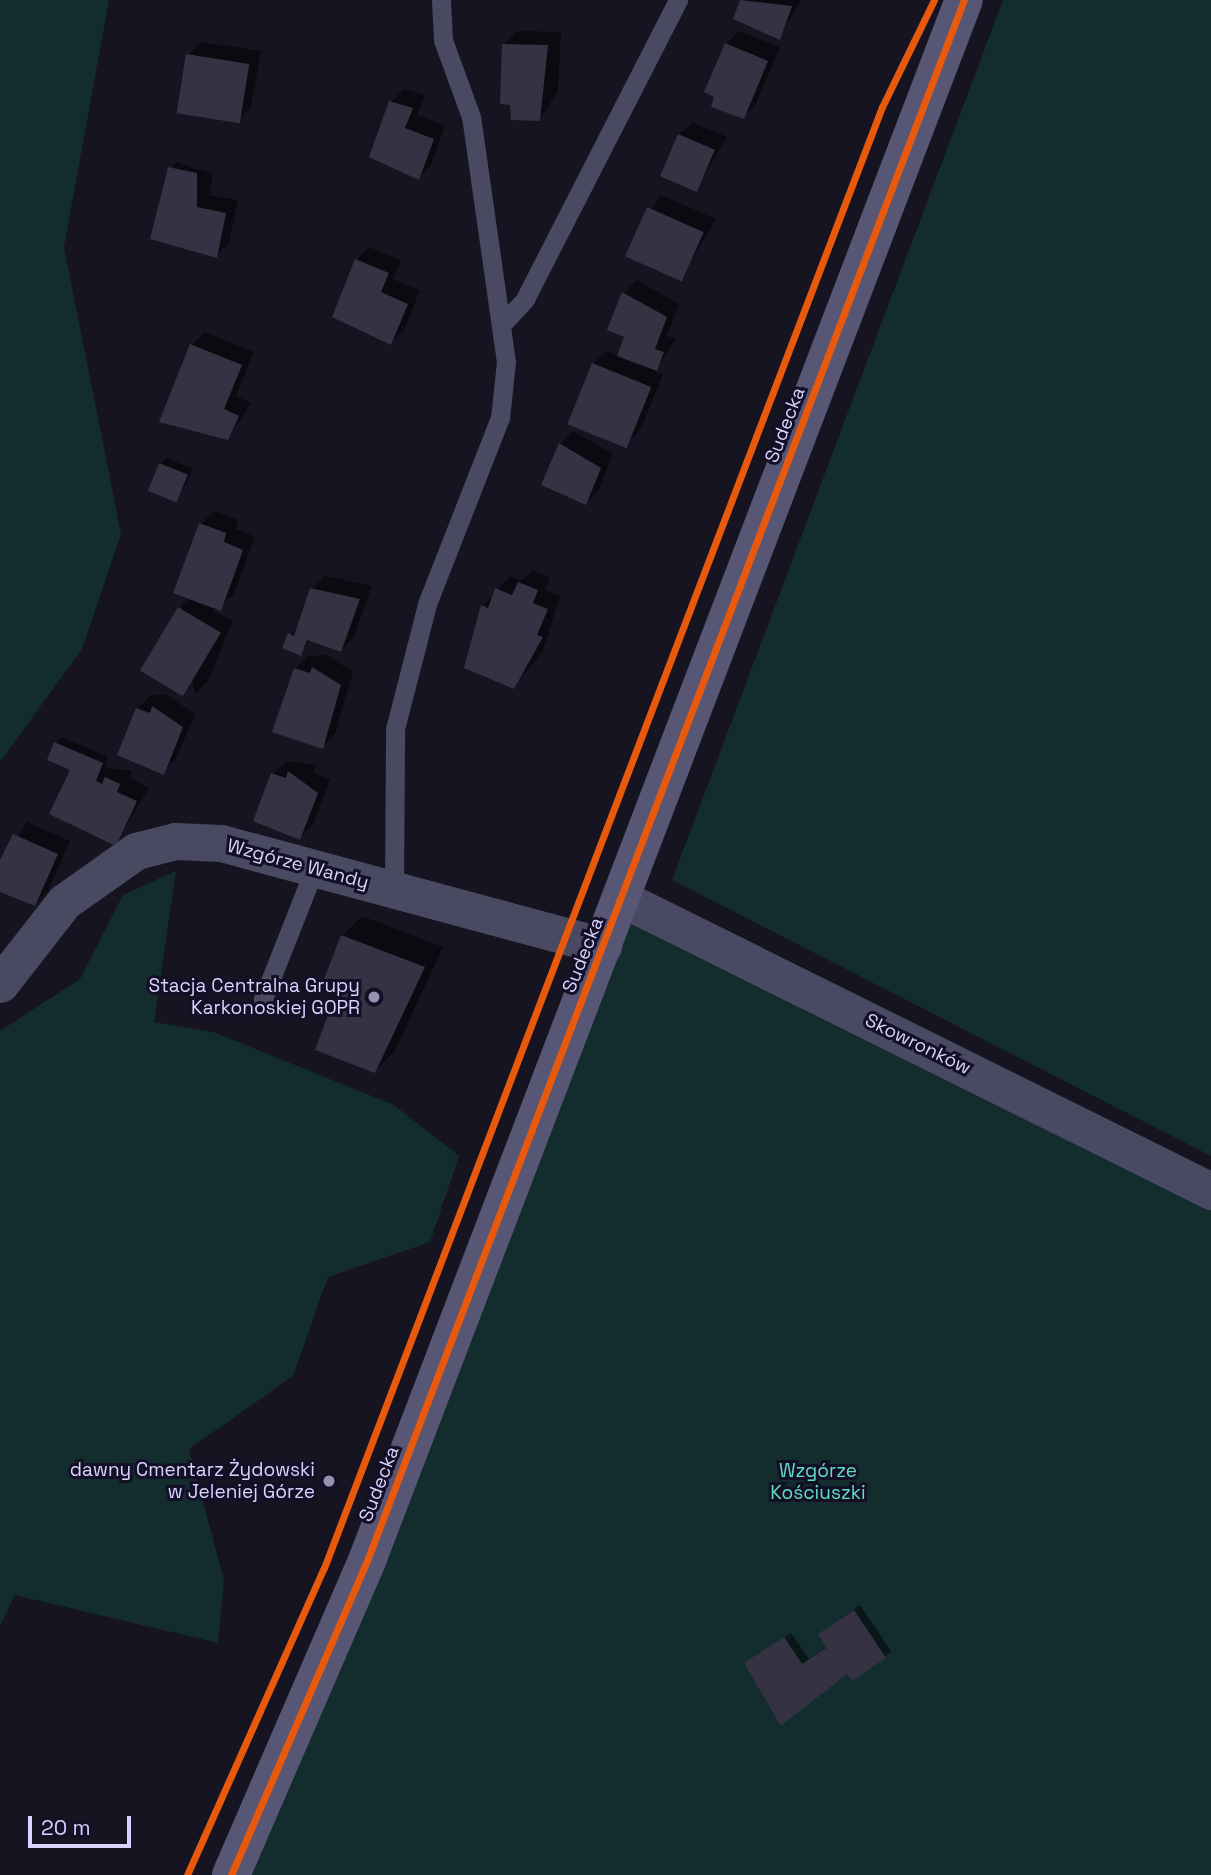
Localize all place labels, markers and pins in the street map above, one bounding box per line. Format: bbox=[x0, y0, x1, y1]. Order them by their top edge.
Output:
place label: Stacja Centralna Grupy Karkonoskiej GOPR bbox=[148, 975, 360, 1019]
marker: Stacja Centralna Grupy Karkonoskiej GOPR bbox=[366, 989, 382, 1005]
place label: dawny Cmentarz Żydowski w Jeleniej Górze bbox=[70, 1459, 315, 1503]
marker: dawny Cmentarz Żydowski w Jeleniej Górze bbox=[321, 1473, 337, 1489]

